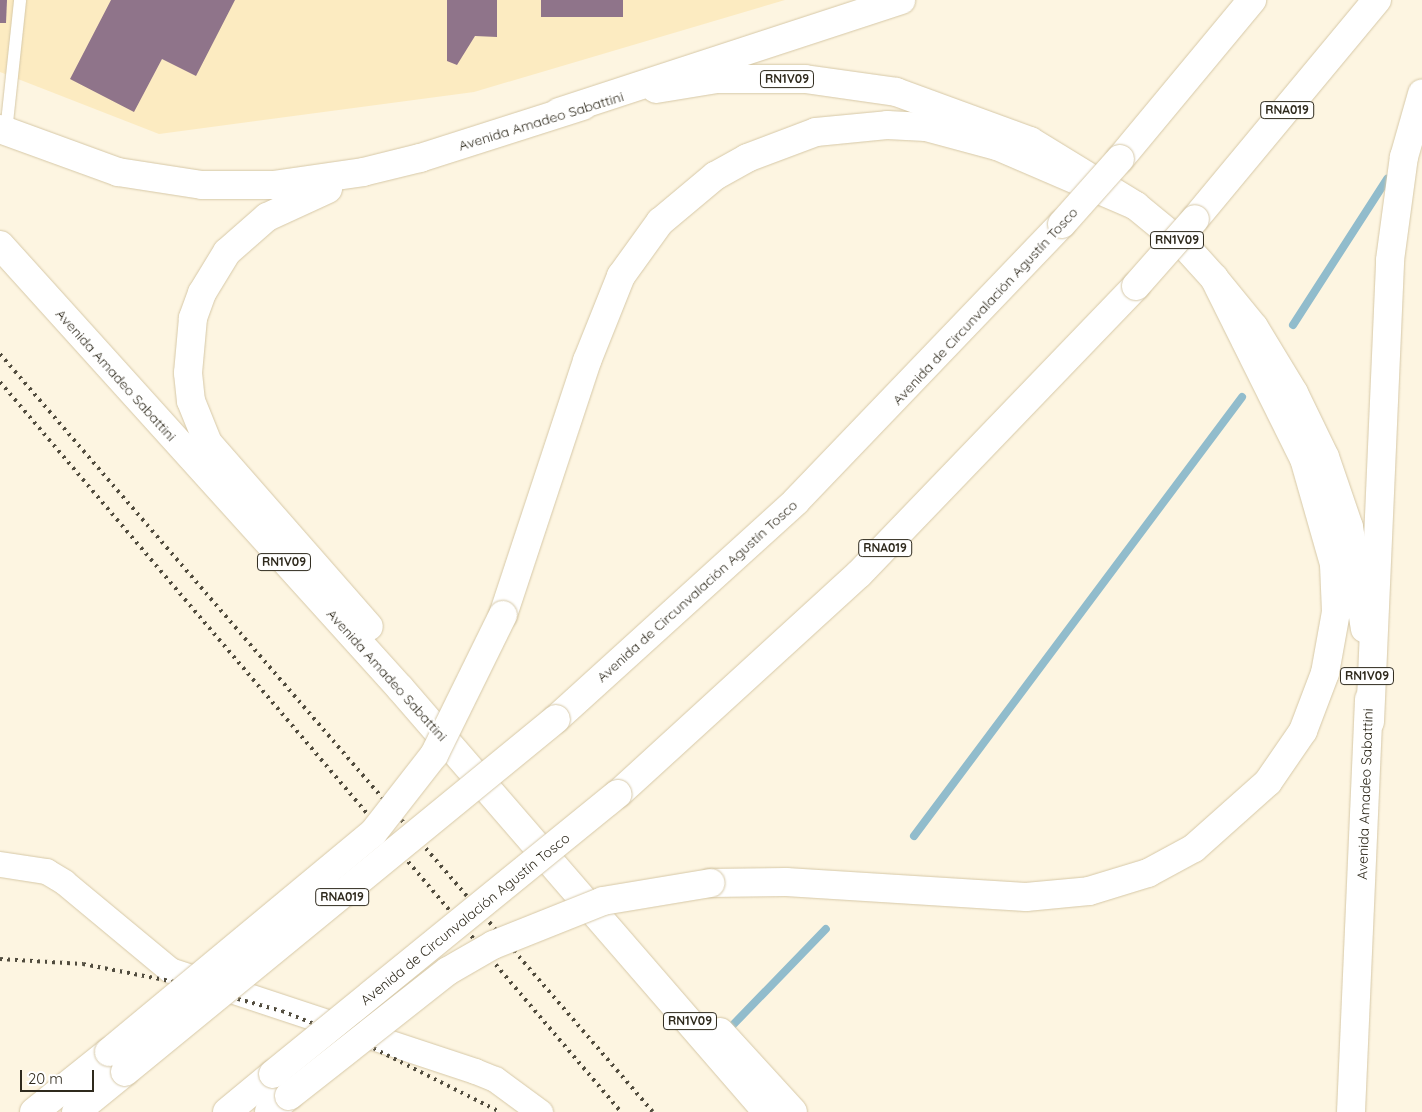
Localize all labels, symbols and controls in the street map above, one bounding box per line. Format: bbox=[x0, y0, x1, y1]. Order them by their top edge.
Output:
road number: RN1V09 bbox=[760, 70, 814, 88]
street label: Avenida Amadeo Sabattini bbox=[456, 88, 626, 154]
road number: RNA019 bbox=[1260, 100, 1314, 120]
street label: Avenida de Circunvalación Agustín Tosco bbox=[889, 204, 1081, 408]
road number: RN1V09 bbox=[1150, 230, 1204, 250]
street label: Avenida Amadeo Sabattini bbox=[52, 306, 180, 444]
street label: Avenida de Circunvalación Agustín Tosco bbox=[593, 496, 801, 686]
road number: RNA019 bbox=[858, 538, 912, 558]
road number: RN1V09 bbox=[256, 552, 312, 572]
street label: Avenida Amadeo Sabattini bbox=[323, 606, 451, 744]
road number: RN1V09 bbox=[1340, 666, 1394, 686]
street label: Avenida Amadeo Sabattini bbox=[1354, 708, 1376, 880]
street label: Avenida de Circunvalación Agustín Tosco bbox=[357, 829, 573, 1009]
road number: RNA019 bbox=[314, 888, 370, 906]
road number: RN1V09 bbox=[662, 1011, 718, 1030]
scale bar bbox=[22, 1060, 96, 1092]
text: 20 m bbox=[28, 1069, 63, 1088]

